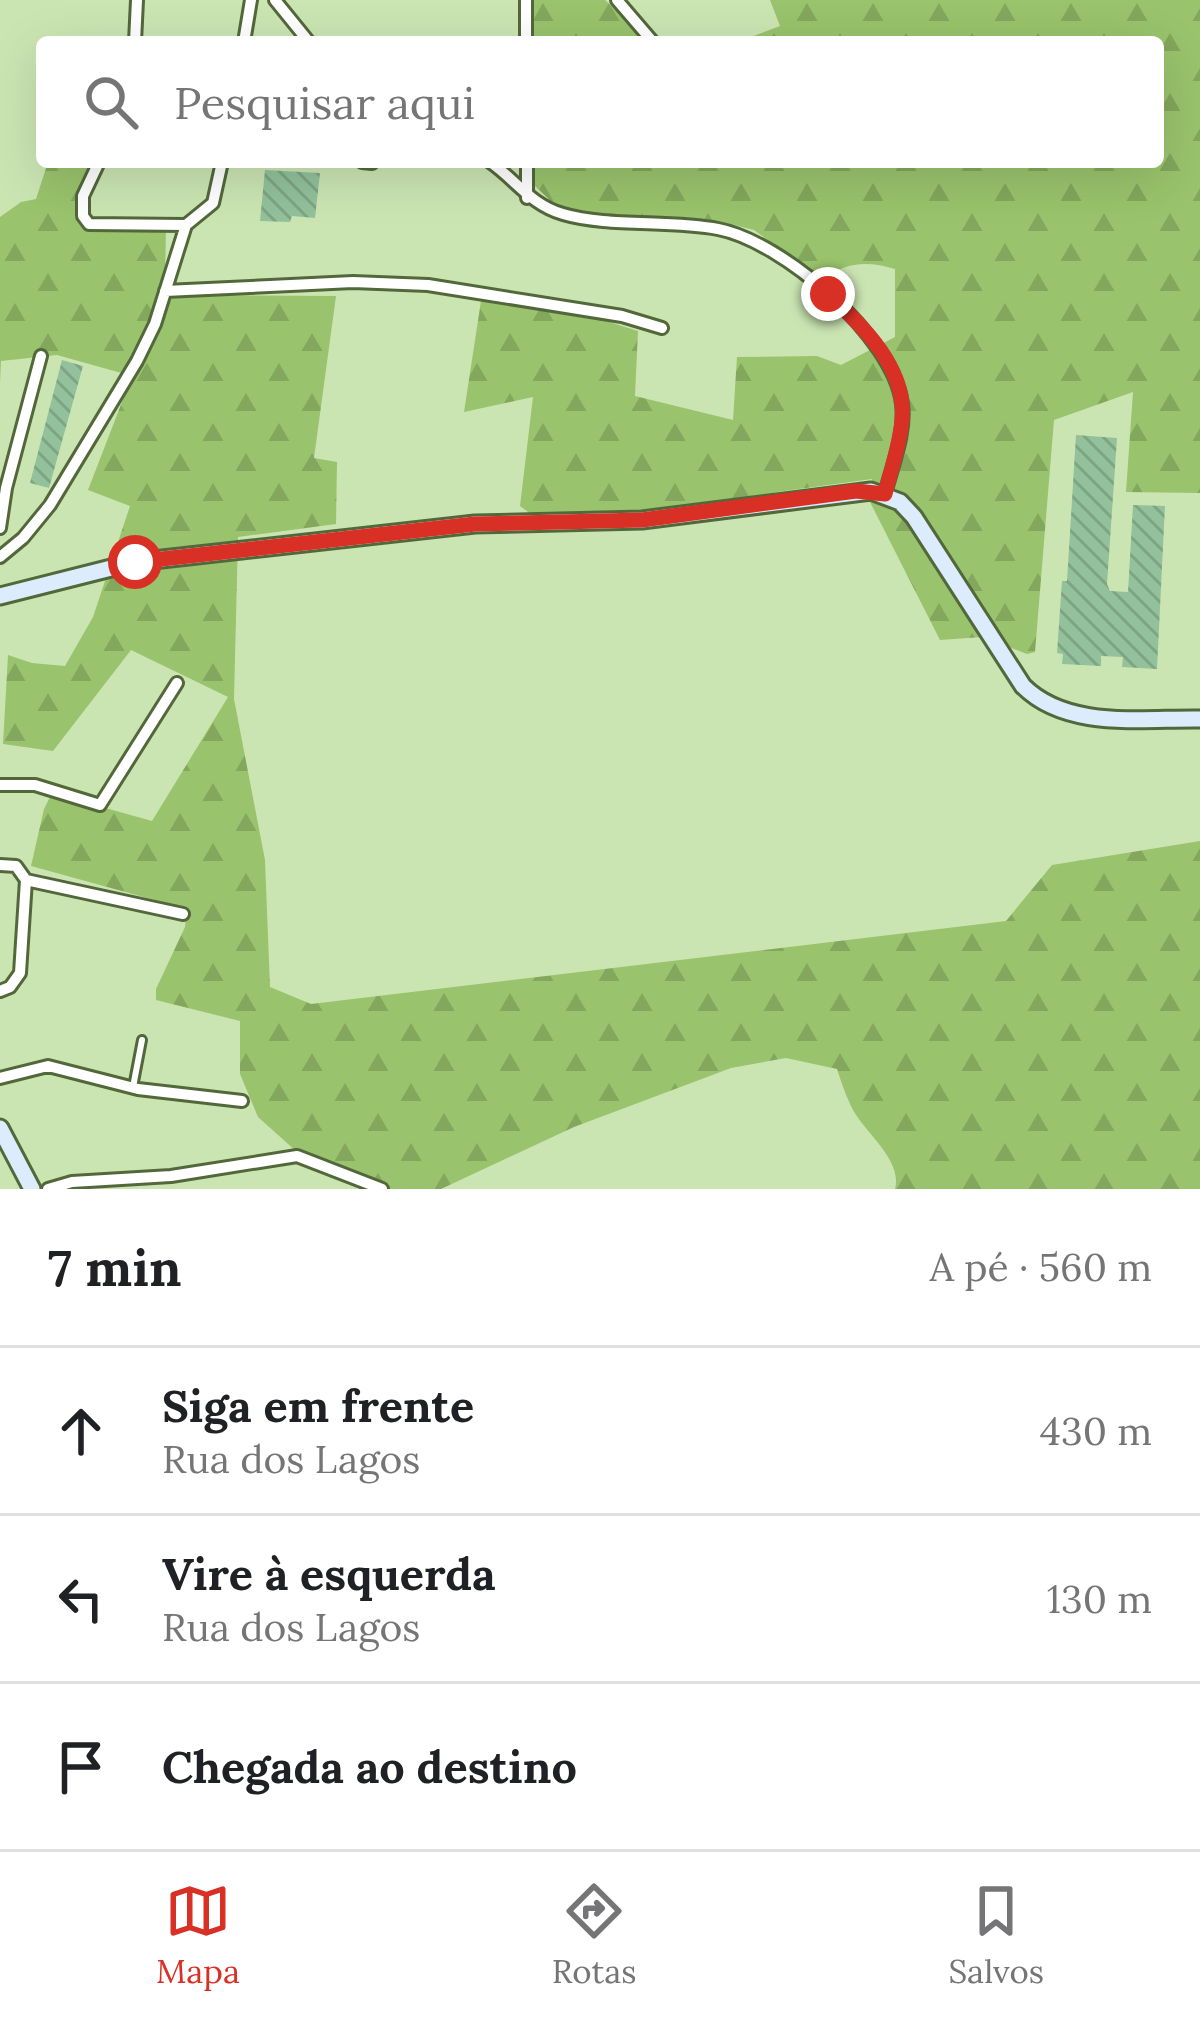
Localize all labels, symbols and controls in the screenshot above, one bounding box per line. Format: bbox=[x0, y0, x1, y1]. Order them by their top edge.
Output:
search box bbox=[36, 36, 1164, 168]
icon: search bbox=[78, 69, 144, 135]
text: Pesquisar aqui bbox=[174, 74, 475, 131]
route end bbox=[801, 267, 855, 321]
route start bbox=[108, 535, 162, 589]
text: 7 min bbox=[48, 1235, 181, 1300]
text: A pé · 560 m bbox=[930, 1242, 1152, 1292]
text: Siga em frente bbox=[162, 1377, 474, 1434]
icon: ahead bbox=[48, 1398, 114, 1464]
text: 430 m bbox=[1040, 1406, 1152, 1456]
text: Rua dos Lagos bbox=[162, 1434, 420, 1484]
text: Vire à esquerda bbox=[162, 1545, 496, 1602]
icon: left bbox=[48, 1566, 114, 1632]
text: 130 m bbox=[1047, 1574, 1152, 1624]
text: Rua dos Lagos bbox=[162, 1602, 420, 1652]
icon: arrive bbox=[48, 1734, 114, 1800]
text: Chegada ao destino bbox=[162, 1738, 577, 1795]
tab: Mapa bbox=[156, 1878, 240, 1992]
tab: Rotas bbox=[552, 1878, 637, 1992]
tab: Salvos bbox=[948, 1878, 1044, 1992]

